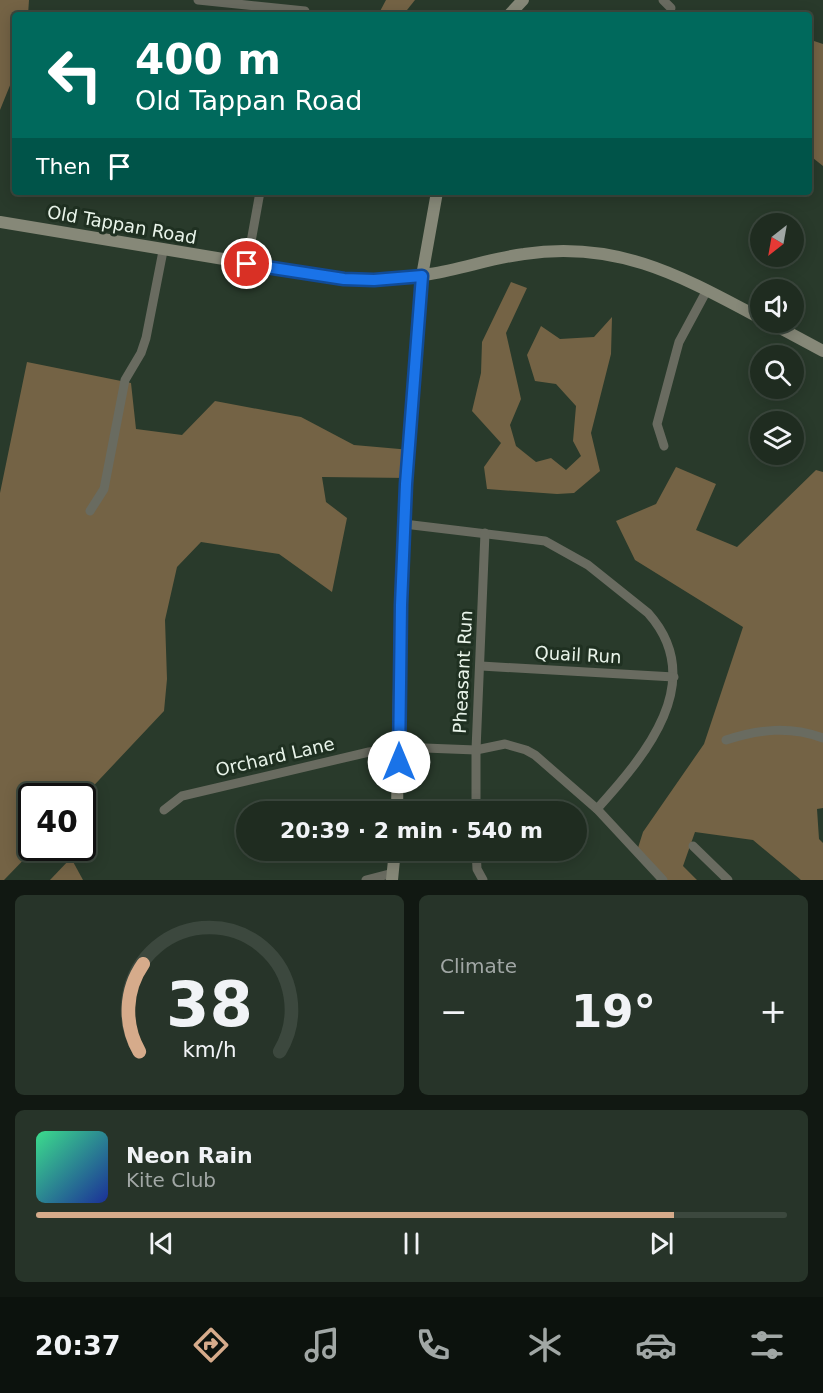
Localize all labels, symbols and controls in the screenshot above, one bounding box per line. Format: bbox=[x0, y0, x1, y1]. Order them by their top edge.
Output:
text: 400 m bbox=[135, 35, 281, 84]
icon: left bbox=[36, 36, 114, 114]
text: Old Tappan Road bbox=[135, 85, 362, 116]
icon: arrive bbox=[103, 150, 136, 183]
text: Then bbox=[36, 154, 91, 179]
street label: Old Tappan Road bbox=[46, 201, 199, 248]
north arrow bbox=[750, 213, 804, 267]
map controls bbox=[750, 213, 804, 465]
pin bbox=[221, 238, 272, 289]
icon: arrive bbox=[230, 247, 263, 280]
button: sound bbox=[750, 279, 804, 333]
button: search bbox=[750, 345, 804, 399]
button: layers bbox=[750, 411, 804, 465]
street label: Pheasant Run bbox=[449, 610, 476, 734]
street label: Quail Run bbox=[534, 642, 622, 667]
position arrow bbox=[367, 730, 431, 794]
street label: Orchard Lane bbox=[213, 733, 336, 780]
speed limit sign: 40 bbox=[18, 783, 96, 861]
text: 20:39 · 2 min · 540 m bbox=[280, 818, 543, 843]
text: Climate bbox=[440, 954, 517, 978]
text: 38 bbox=[166, 968, 253, 1041]
text: 19° bbox=[571, 985, 656, 1038]
text: − bbox=[440, 992, 468, 1031]
text: + bbox=[759, 992, 787, 1031]
text: km/h bbox=[182, 1037, 237, 1062]
text: Neon Rain bbox=[126, 1143, 253, 1168]
text: Kite Club bbox=[126, 1168, 216, 1192]
icon: previous bbox=[145, 1227, 178, 1260]
icon: pause bbox=[395, 1227, 428, 1260]
icon: next bbox=[645, 1227, 678, 1260]
icon: directions bbox=[190, 1324, 232, 1366]
icon: music bbox=[301, 1324, 343, 1366]
icon: phone bbox=[412, 1324, 454, 1366]
icon: climate bbox=[524, 1324, 566, 1366]
icon: car bbox=[635, 1324, 677, 1366]
icon: filters bbox=[746, 1324, 788, 1366]
text: 20:37 bbox=[35, 1330, 121, 1361]

